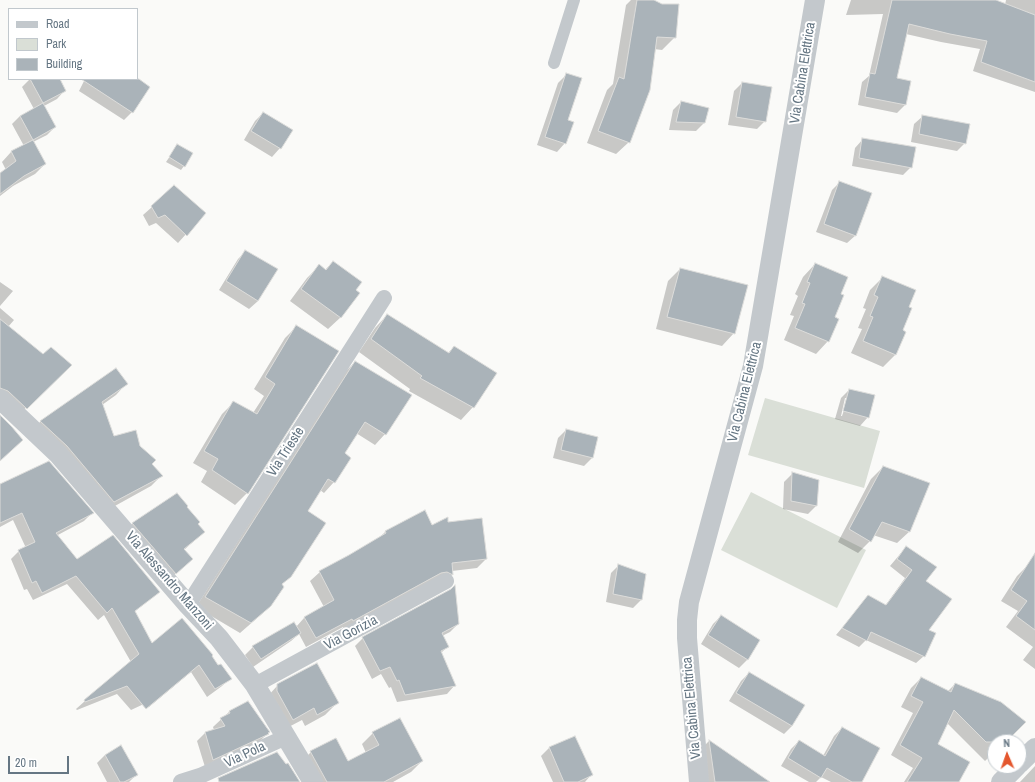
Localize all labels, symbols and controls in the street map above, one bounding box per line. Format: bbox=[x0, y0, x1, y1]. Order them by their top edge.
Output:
legend bbox=[8, 8, 138, 80]
text: Road bbox=[46, 16, 70, 32]
street label: Via Cabina Elettrica bbox=[787, 21, 819, 125]
text: Park bbox=[46, 36, 66, 52]
text: Building bbox=[46, 56, 82, 72]
street label: Via Cabina Elettrica bbox=[724, 340, 766, 444]
street label: Via Trieste bbox=[264, 424, 308, 480]
street label: Via Alessandro Manzoni bbox=[122, 528, 216, 634]
street label: Via Gorizia bbox=[322, 612, 380, 654]
street label: Via Cabina Elettrica bbox=[679, 656, 705, 760]
north arrow bbox=[987, 734, 1027, 774]
text: N bbox=[1003, 736, 1010, 750]
street label: Via Pola bbox=[222, 738, 268, 772]
scale bar bbox=[10, 748, 71, 774]
text: 20 m bbox=[15, 755, 37, 771]

